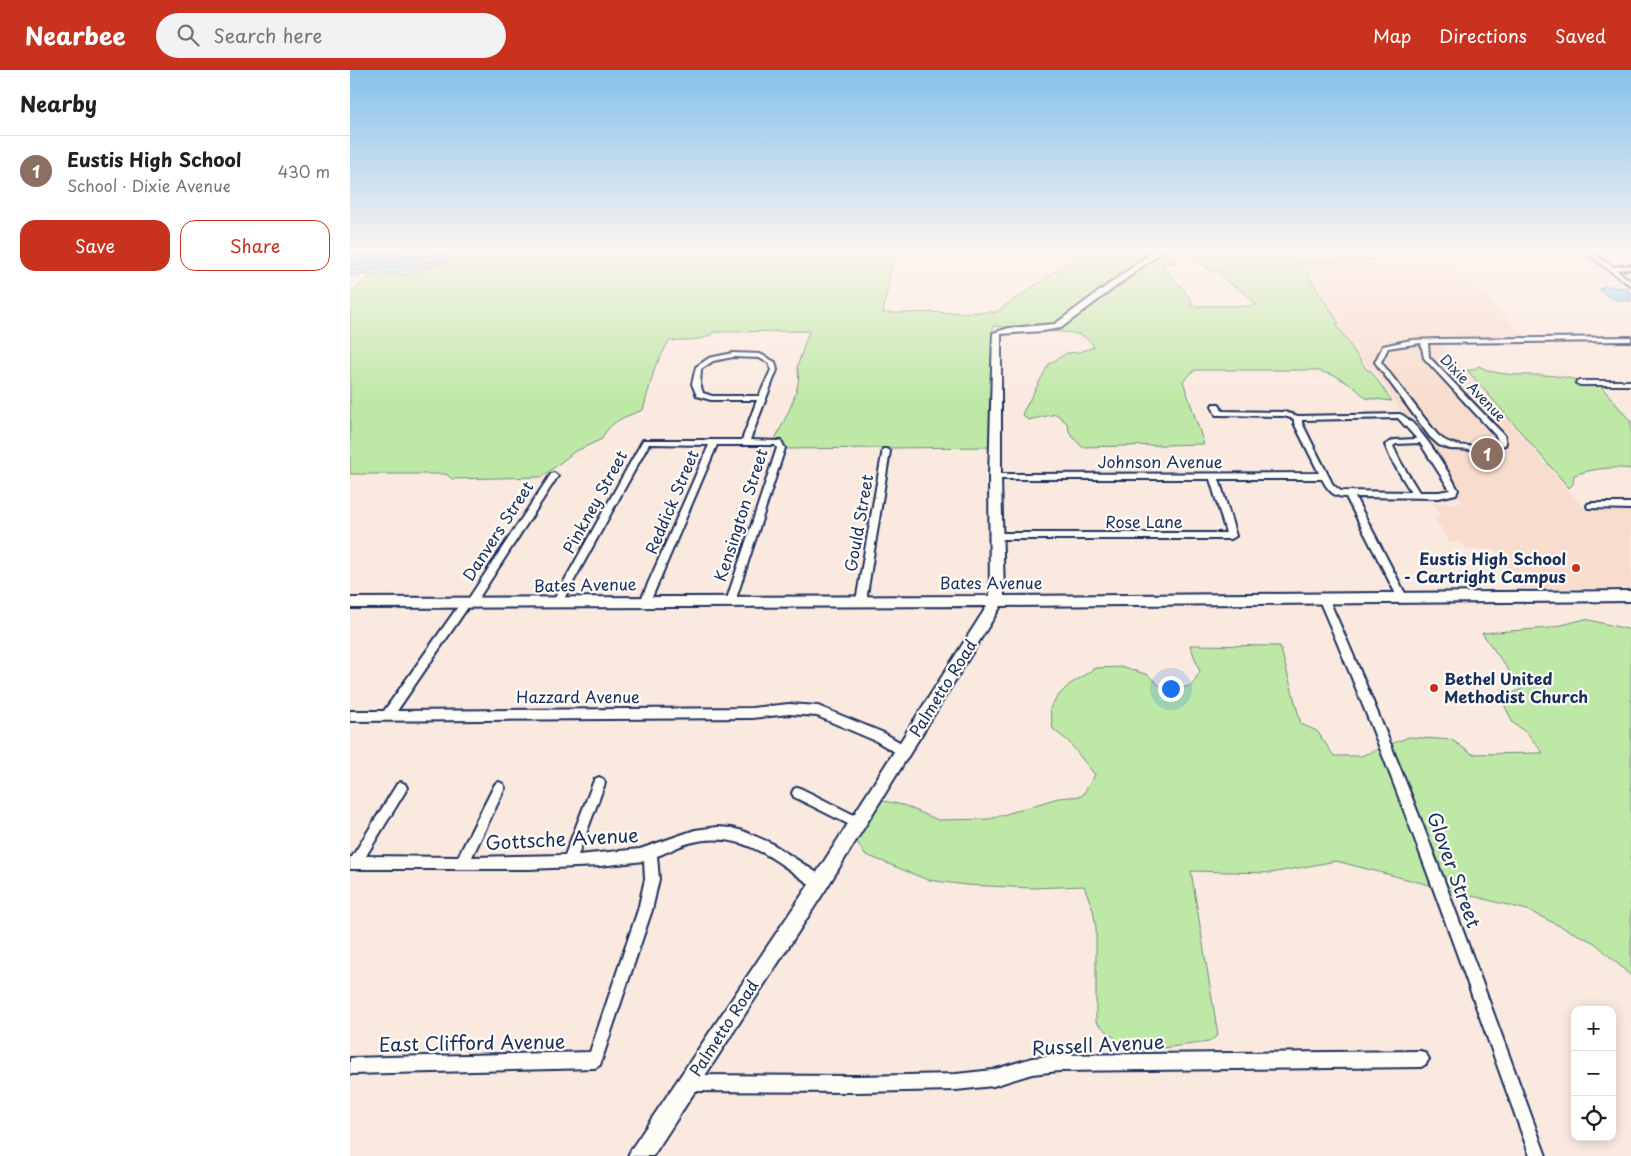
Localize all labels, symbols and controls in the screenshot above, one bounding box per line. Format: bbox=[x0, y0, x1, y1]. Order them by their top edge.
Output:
search box bbox=[156, 13, 506, 58]
text: Nearbee bbox=[25, 17, 126, 53]
icon: search bbox=[174, 21, 202, 49]
text: Search here bbox=[214, 21, 322, 49]
text: Map bbox=[1373, 22, 1411, 49]
text: Directions bbox=[1439, 22, 1527, 49]
text: Saved bbox=[1555, 22, 1606, 49]
text: Nearby bbox=[20, 87, 97, 119]
text: Eustis High School bbox=[67, 145, 241, 173]
text: 1 bbox=[32, 159, 40, 183]
text: 430 m bbox=[278, 159, 330, 183]
text: School · Dixie Avenue bbox=[67, 173, 231, 197]
button: Save bbox=[20, 220, 170, 271]
button: Share bbox=[180, 220, 330, 271]
street label: Dixie Avenue bbox=[1436, 349, 1511, 426]
pin: 1 bbox=[1471, 435, 1503, 473]
street label: Pinkney Street bbox=[556, 445, 633, 557]
street label: Reddick Street bbox=[638, 445, 704, 557]
street label: Kensington Street bbox=[707, 445, 773, 584]
street label: Johnson Avenue bbox=[1097, 449, 1223, 473]
street label: Gould Street bbox=[838, 472, 878, 573]
street label: Danvers Street bbox=[456, 475, 539, 585]
street label: Rose Lane bbox=[1105, 509, 1183, 533]
place label: Eustis High School - Cartright Campus bbox=[1404, 546, 1566, 588]
marker: Eustis High School - Cartright Campus bbox=[1570, 562, 1582, 574]
street label: Bates Avenue bbox=[940, 570, 1043, 594]
street label: Bates Avenue bbox=[533, 571, 637, 597]
street label: Palmetto Road bbox=[903, 634, 982, 741]
place label: Bethel United Methodist Church bbox=[1444, 666, 1588, 708]
your location bbox=[1158, 676, 1184, 702]
marker: Bethel United Methodist Church bbox=[1428, 682, 1440, 694]
street label: Hazzard Avenue bbox=[516, 684, 640, 708]
street label: Glover Street bbox=[1421, 808, 1489, 932]
street label: Gottsche Avenue bbox=[485, 820, 639, 856]
street label: Palmetto Road bbox=[683, 974, 763, 1080]
map controls bbox=[1571, 1006, 1616, 1141]
button: + bbox=[1571, 1006, 1616, 1051]
street label: East Clifford Avenue bbox=[379, 1026, 565, 1058]
street label: Russell Avenue bbox=[1031, 1027, 1165, 1061]
button: − bbox=[1571, 1051, 1616, 1096]
button: locate bbox=[1571, 1096, 1616, 1141]

